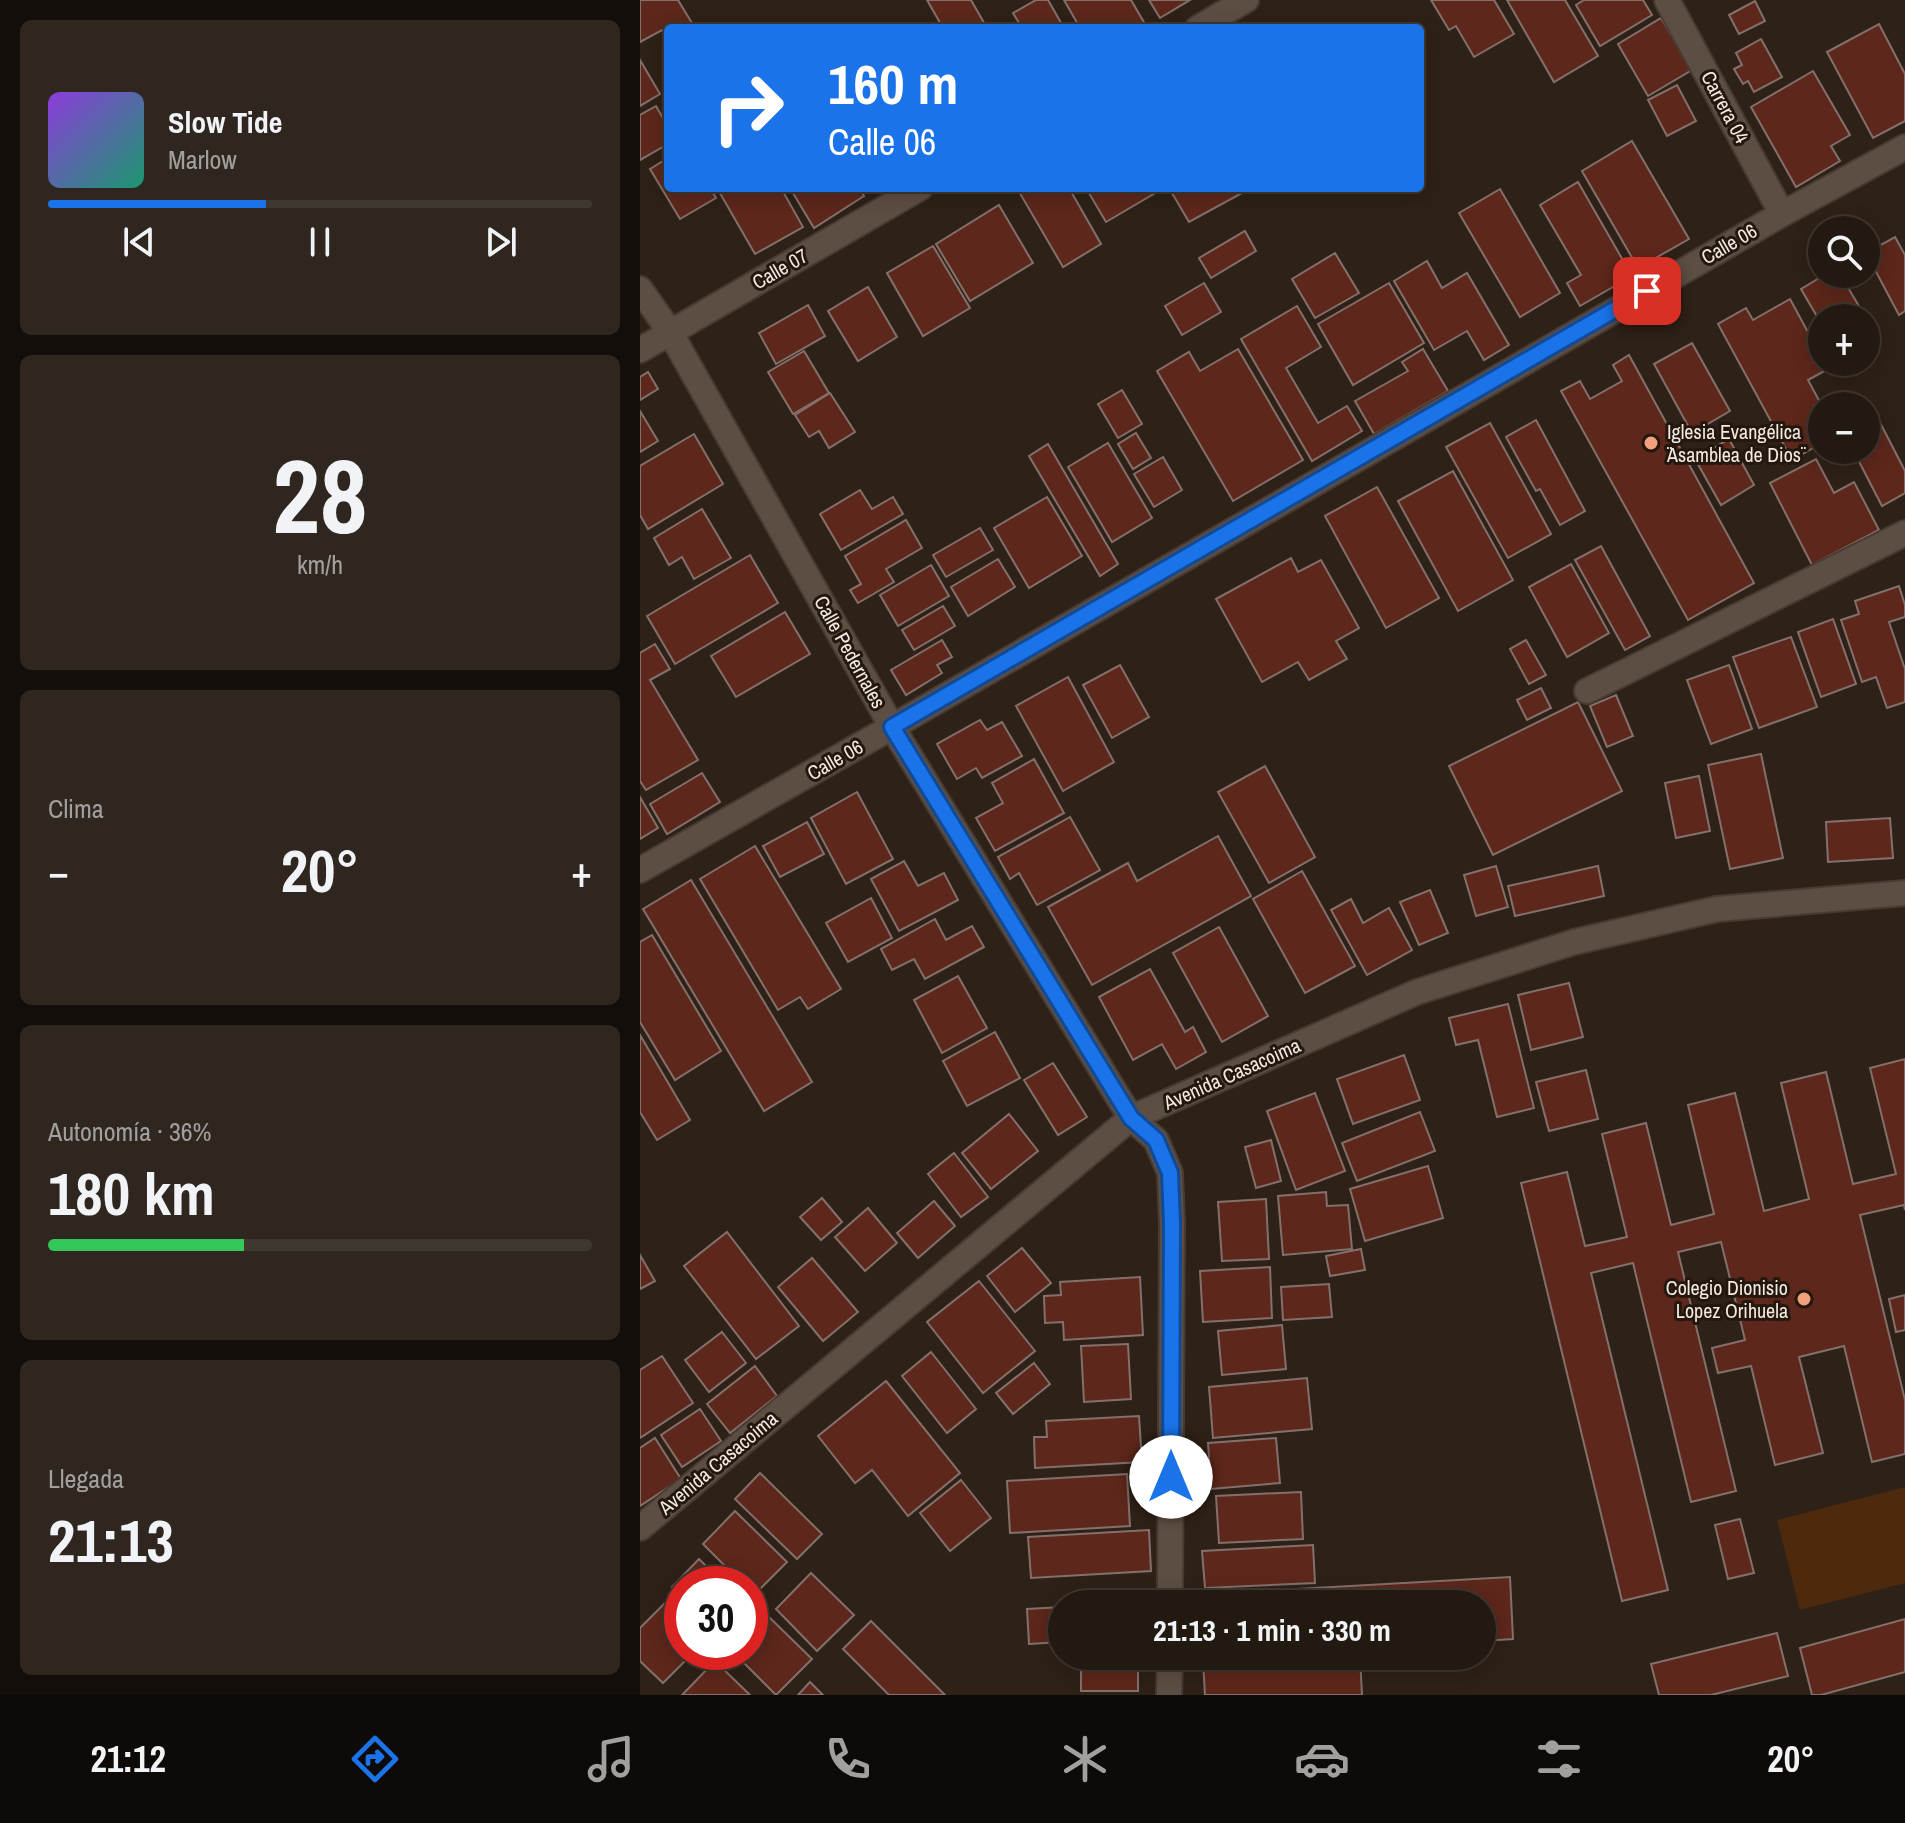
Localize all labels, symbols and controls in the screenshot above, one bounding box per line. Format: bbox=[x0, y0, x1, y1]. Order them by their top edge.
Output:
text: 160 m bbox=[828, 46, 958, 121]
icon: right bbox=[696, 56, 800, 160]
street label: Carrera 04 bbox=[1695, 66, 1756, 148]
text: Slow Tide bbox=[168, 102, 282, 142]
text: Calle 06 bbox=[828, 118, 936, 166]
text: Marlow bbox=[168, 142, 237, 177]
map controls bbox=[1808, 216, 1880, 464]
button: search bbox=[1808, 216, 1880, 288]
street label: Calle 06 bbox=[1696, 217, 1762, 270]
icon: previous bbox=[117, 220, 161, 264]
icon: pause bbox=[298, 220, 342, 264]
icon: next bbox=[479, 220, 523, 264]
street label: Calle 07 bbox=[747, 242, 813, 295]
pin bbox=[1613, 257, 1681, 325]
icon: arrive bbox=[1625, 269, 1669, 313]
button: + bbox=[1808, 304, 1880, 376]
button: − bbox=[1808, 392, 1880, 464]
place label: Iglesia Evangélica ¨Asamblea de Dios¨ bbox=[1666, 418, 1806, 468]
text: 28 bbox=[273, 425, 367, 565]
marker: Iglesia Evangélica ¨Asamblea de Dios¨ bbox=[1642, 434, 1660, 452]
text: km/h bbox=[297, 547, 343, 582]
street label: Calle Pedernales bbox=[808, 591, 893, 713]
street label: Calle 06 bbox=[802, 733, 868, 786]
text: Clima bbox=[48, 791, 104, 826]
text: 20° bbox=[281, 830, 359, 911]
text: − bbox=[48, 841, 69, 901]
text: + bbox=[571, 841, 592, 901]
street label: Avenida Casacoima bbox=[1158, 1031, 1305, 1116]
text: Autonomía · 36% bbox=[48, 1114, 212, 1149]
text: 180 km bbox=[48, 1153, 215, 1234]
place label: Colegio Dionisio Lopez Orihuela bbox=[1666, 1274, 1788, 1324]
marker: Colegio Dionisio Lopez Orihuela bbox=[1795, 1290, 1813, 1308]
street label: Avenida Casacoima bbox=[652, 1405, 783, 1521]
position arrow bbox=[1129, 1435, 1213, 1519]
text: Llegada bbox=[48, 1461, 124, 1496]
text: 21:13 bbox=[48, 1500, 174, 1581]
speed limit sign: 30 bbox=[664, 1566, 768, 1670]
text: 21:13 · 1 min · 330 m bbox=[1153, 1610, 1391, 1650]
icon: directions bbox=[347, 1731, 403, 1787]
icon: music bbox=[583, 1731, 639, 1787]
icon: phone bbox=[820, 1731, 876, 1787]
icon: climate bbox=[1057, 1731, 1113, 1787]
icon: car bbox=[1294, 1731, 1350, 1787]
icon: filters bbox=[1531, 1731, 1587, 1787]
text: 21:12 bbox=[90, 1735, 166, 1783]
text: 20° bbox=[1767, 1735, 1815, 1783]

